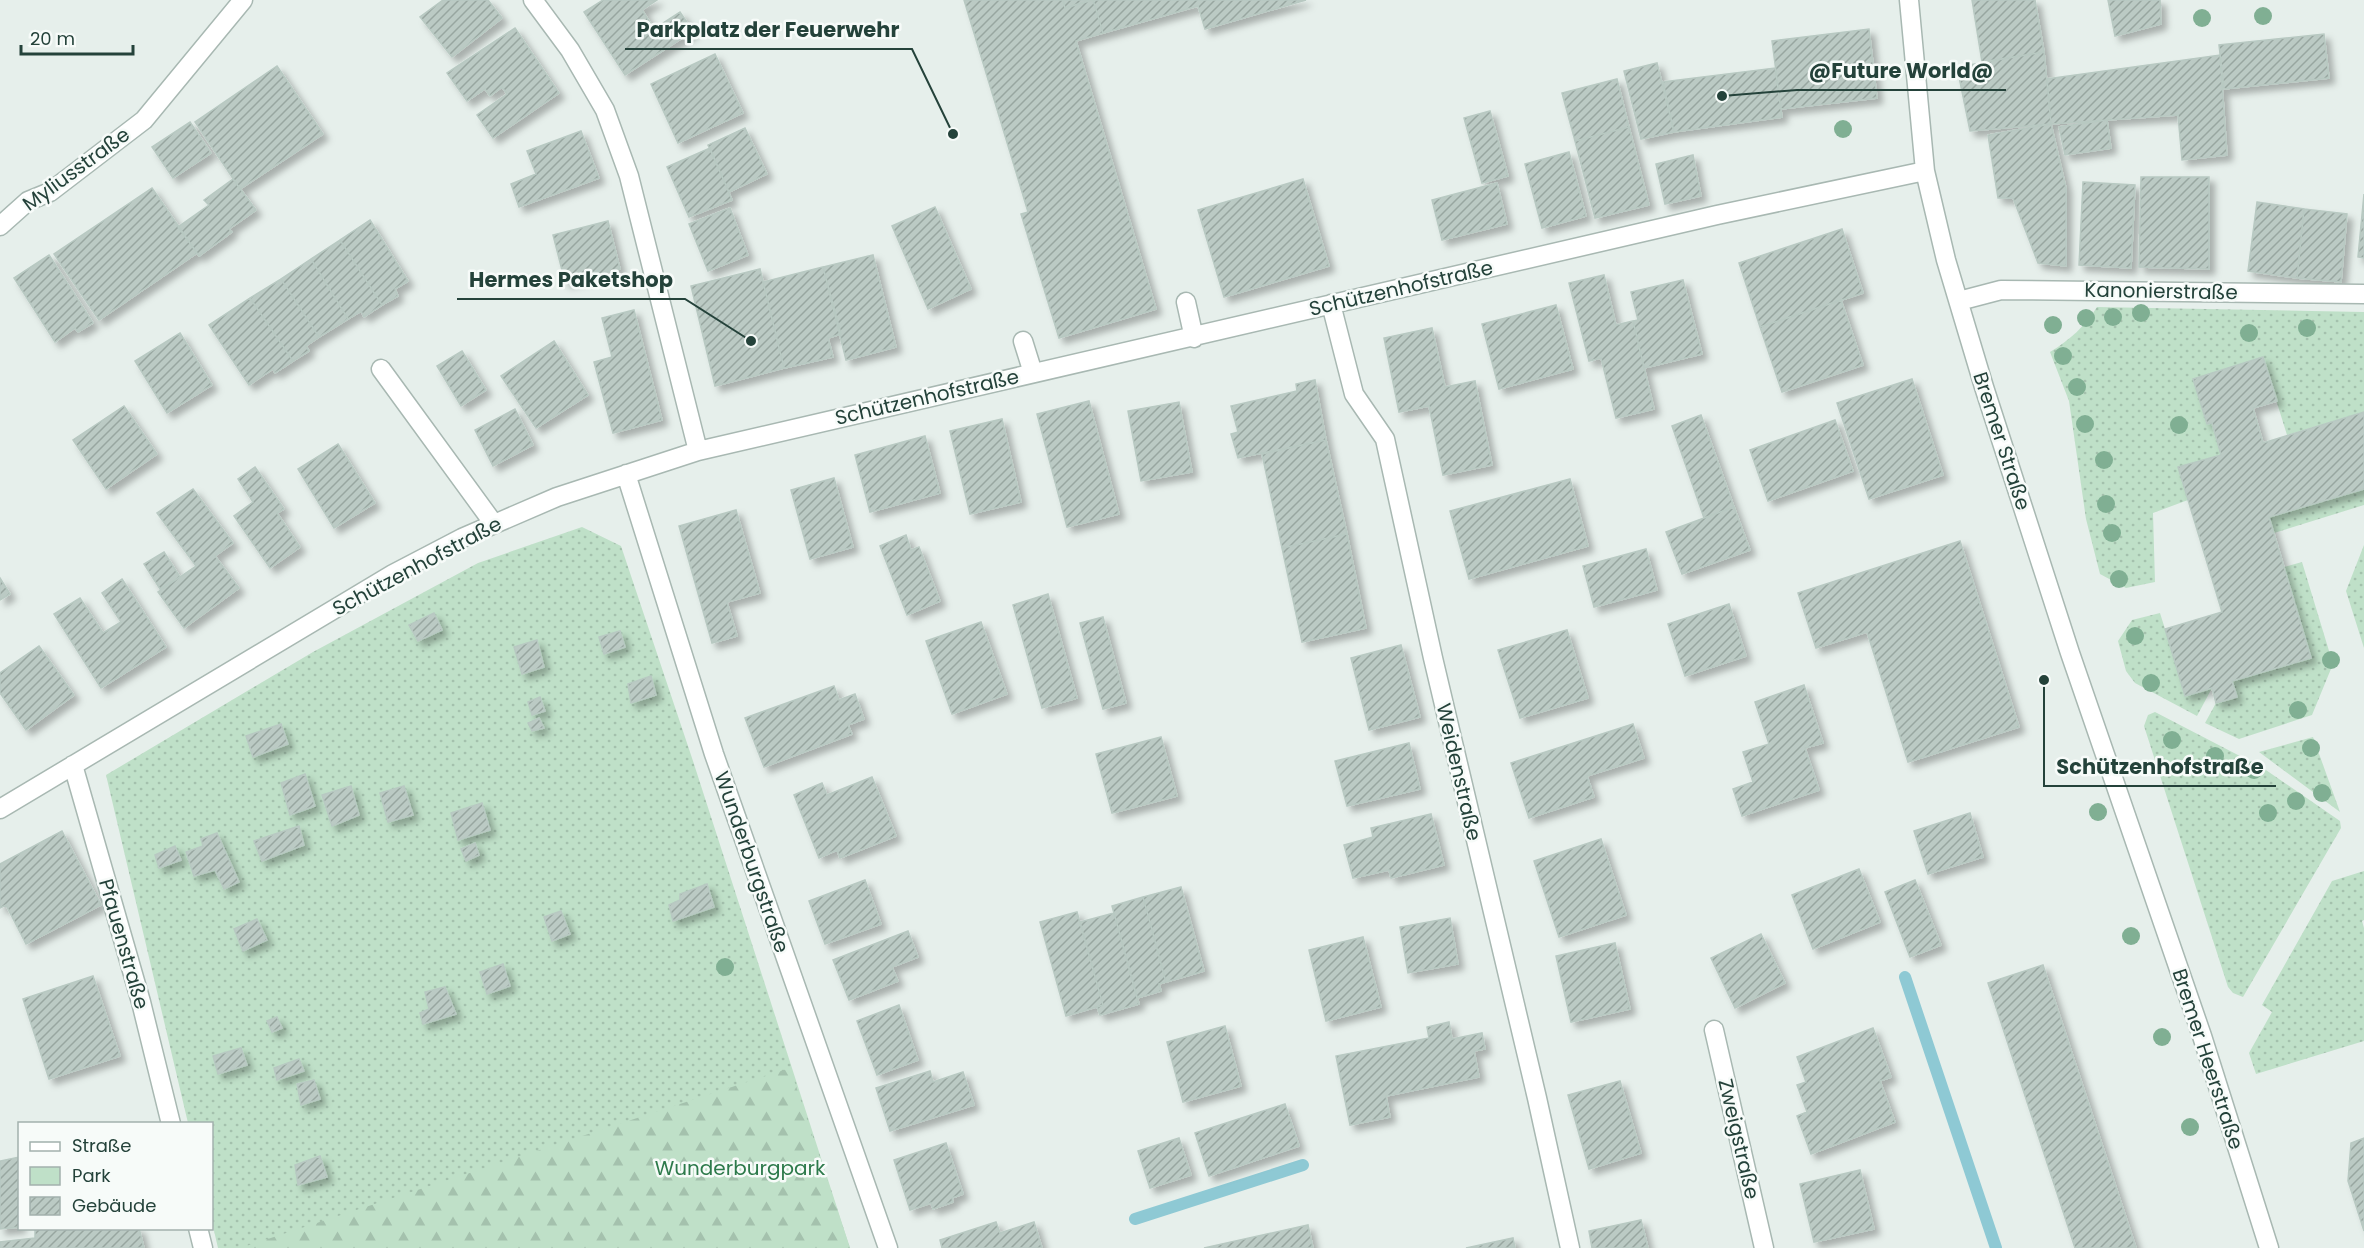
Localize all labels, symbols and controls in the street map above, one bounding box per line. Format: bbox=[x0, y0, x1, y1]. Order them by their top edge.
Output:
callout: Parkplatz der Feuerwehr bbox=[625, 10, 912, 49]
text: Parkplatz der Feuerwehr bbox=[637, 15, 899, 44]
scale bar bbox=[21, 18, 134, 56]
text: 20 m bbox=[30, 26, 75, 51]
callout: @Future World@ bbox=[1797, 51, 2006, 90]
text: @Future World@ bbox=[1809, 56, 1993, 85]
street label: Myliusstraße bbox=[17, 121, 135, 217]
street label: Schützenhofstraße bbox=[1306, 253, 1496, 323]
callout: Hermes Paketshop bbox=[457, 260, 685, 299]
text: Hermes Paketshop bbox=[469, 265, 673, 294]
street label: Kanonierstraße bbox=[2084, 276, 2238, 306]
street label: Schützenhofstraße bbox=[832, 362, 1022, 432]
street label: Bremer Straße bbox=[1966, 368, 2038, 514]
street label: Schützenhofstraße bbox=[327, 510, 507, 622]
street label: Weidenstraße bbox=[1430, 701, 1488, 843]
callout: Schützenhofstraße bbox=[2044, 747, 2276, 786]
text: Schützenhofstraße bbox=[2056, 752, 2264, 781]
street label: Wunderburgstraße bbox=[708, 767, 796, 957]
street label: Pfauenstraße bbox=[92, 876, 156, 1012]
street label: Bremer Heerstraße bbox=[2166, 965, 2250, 1153]
street label: Zweigstraße bbox=[1712, 1076, 1766, 1202]
legend bbox=[18, 1122, 213, 1230]
text: Straße bbox=[72, 1133, 131, 1158]
park label: Wunderburgpark bbox=[655, 1154, 826, 1182]
text: Park bbox=[72, 1163, 111, 1188]
text: Gebäude bbox=[72, 1193, 156, 1218]

